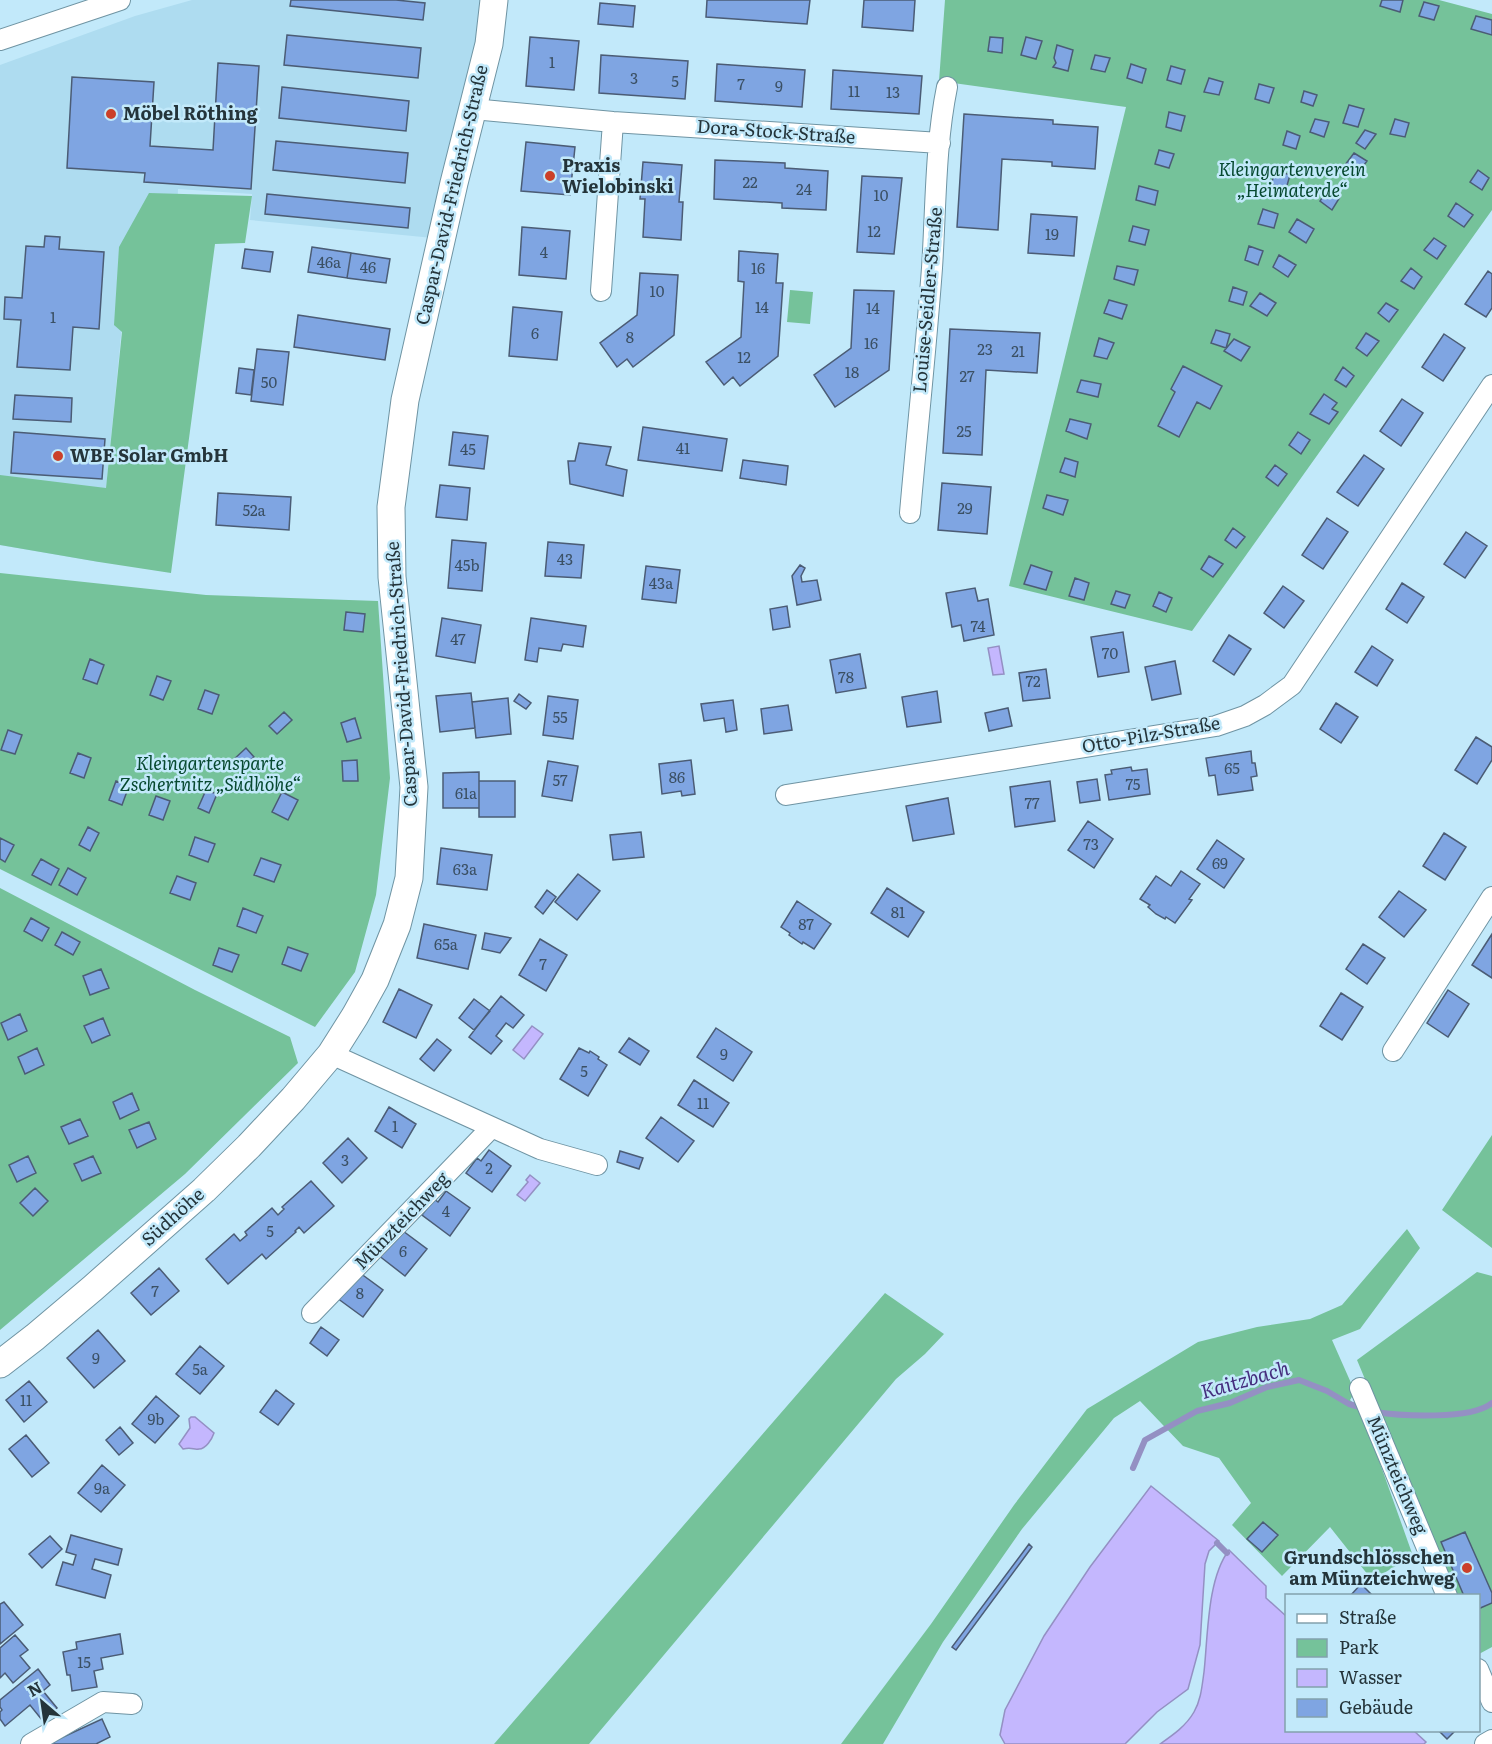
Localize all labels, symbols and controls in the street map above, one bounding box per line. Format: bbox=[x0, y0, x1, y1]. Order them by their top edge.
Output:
house number: 1 bbox=[549, 50, 555, 73]
street label: Caspar-David-Friedrich-Straße bbox=[407, 62, 494, 327]
house number: 3 bbox=[630, 66, 638, 89]
house number: 5 bbox=[671, 69, 679, 92]
house number: 7 bbox=[737, 72, 745, 95]
house number: 9 bbox=[775, 74, 783, 97]
house number: 11 bbox=[848, 79, 860, 102]
house number: 13 bbox=[886, 80, 900, 103]
place label: Möbel Röthing bbox=[123, 99, 259, 126]
marker: Möbel Röthing bbox=[104, 107, 118, 121]
street label: Dora-Stock-Straße bbox=[696, 111, 856, 150]
place label: Praxis Wielobinski bbox=[562, 151, 674, 199]
park label: Kleingartenverein „Heimaterde“ bbox=[1218, 155, 1366, 203]
marker: Praxis Wielobinski bbox=[543, 169, 557, 183]
house number: 22 bbox=[742, 170, 758, 193]
house number: 24 bbox=[796, 177, 812, 200]
house number: 10 bbox=[874, 183, 889, 206]
street label: Louise-Seidler-Straße bbox=[905, 206, 948, 394]
house number: 12 bbox=[867, 219, 881, 242]
house number: 19 bbox=[1045, 222, 1059, 245]
house number: 4 bbox=[540, 240, 548, 263]
house number: 46a bbox=[317, 250, 342, 273]
house number: 46 bbox=[360, 255, 376, 278]
house number: 16 bbox=[751, 256, 765, 279]
house number: 10 bbox=[650, 279, 665, 302]
house number: 14 bbox=[755, 295, 769, 318]
house number: 14 bbox=[866, 296, 880, 319]
house number: 1 bbox=[50, 305, 56, 328]
house number: 6 bbox=[531, 321, 539, 344]
house number: 8 bbox=[626, 325, 634, 348]
house number: 16 bbox=[864, 331, 878, 354]
house number: 23 bbox=[977, 337, 993, 360]
house number: 21 bbox=[1011, 339, 1025, 362]
house number: 12 bbox=[737, 345, 751, 368]
house number: 18 bbox=[845, 360, 859, 383]
house number: 27 bbox=[959, 364, 975, 387]
house number: 50 bbox=[261, 370, 277, 393]
house number: 25 bbox=[956, 419, 972, 442]
house number: 41 bbox=[676, 436, 690, 459]
house number: 45 bbox=[460, 437, 476, 460]
place label: WBE Solar GmbH bbox=[70, 441, 228, 468]
marker: WBE Solar GmbH bbox=[51, 449, 65, 463]
house number: 29 bbox=[957, 496, 973, 519]
house number: 52a bbox=[242, 498, 266, 521]
street label: Caspar-David-Friedrich-Straße bbox=[378, 540, 423, 808]
house number: 43 bbox=[557, 547, 573, 570]
house number: 45b bbox=[455, 553, 480, 576]
house number: 43a bbox=[649, 571, 674, 594]
house number: 74 bbox=[971, 614, 985, 637]
house number: 47 bbox=[450, 627, 466, 650]
house number: 70 bbox=[1102, 641, 1118, 664]
house number: 78 bbox=[838, 665, 854, 688]
house number: 72 bbox=[1025, 669, 1041, 692]
house number: 55 bbox=[552, 705, 568, 728]
street label: Otto-Pilz-Straße bbox=[1080, 708, 1222, 759]
park label: Kleingartensparte Zschertnitz „Südhöhe“ bbox=[119, 749, 301, 797]
house number: 65 bbox=[1224, 756, 1240, 779]
house number: 86 bbox=[669, 765, 685, 788]
house number: 57 bbox=[552, 768, 568, 791]
house number: 75 bbox=[1126, 772, 1141, 795]
house number: 61a bbox=[455, 781, 478, 804]
house number: 77 bbox=[1024, 791, 1040, 814]
house number: 73 bbox=[1083, 832, 1099, 855]
house number: 69 bbox=[1212, 851, 1228, 874]
house number: 63a bbox=[453, 857, 478, 880]
house number: 81 bbox=[891, 900, 905, 923]
house number: 87 bbox=[798, 912, 814, 935]
house number: 65a bbox=[434, 932, 459, 955]
house number: 7 bbox=[539, 952, 547, 975]
house number: 9 bbox=[720, 1042, 728, 1065]
house number: 5 bbox=[580, 1059, 588, 1082]
house number: 11 bbox=[697, 1091, 709, 1114]
house number: 1 bbox=[392, 1114, 398, 1137]
house number: 3 bbox=[341, 1148, 349, 1171]
house number: 2 bbox=[485, 1156, 493, 1179]
street label: Münzteichweg bbox=[347, 1164, 455, 1275]
street label: Südhöhe bbox=[135, 1180, 209, 1251]
house number: 4 bbox=[442, 1199, 450, 1222]
house number: 5 bbox=[266, 1219, 274, 1242]
house number: 6 bbox=[399, 1239, 407, 1262]
house number: 7 bbox=[151, 1279, 159, 1302]
house number: 8 bbox=[356, 1281, 364, 1304]
house number: 9 bbox=[92, 1346, 100, 1369]
water label: Kaitzbach bbox=[1197, 1351, 1292, 1405]
house number: 5a bbox=[192, 1357, 209, 1380]
house number: 11 bbox=[20, 1388, 32, 1411]
house number: 9b bbox=[148, 1407, 164, 1430]
street label: Münzteichweg bbox=[1361, 1411, 1436, 1539]
house number: 9a bbox=[94, 1476, 111, 1499]
place label: Grundschlösschen am Münzteichweg bbox=[1284, 1543, 1456, 1591]
marker: Grundschlösschen am Münzteichweg bbox=[1460, 1561, 1474, 1575]
legend bbox=[1285, 1594, 1480, 1732]
text: Straße bbox=[1339, 1603, 1396, 1630]
text: Park bbox=[1339, 1633, 1380, 1660]
house number: 15 bbox=[77, 1650, 91, 1673]
text: Wasser bbox=[1339, 1663, 1402, 1690]
north arrow bbox=[12, 1672, 72, 1732]
text: N bbox=[23, 1674, 46, 1702]
text: Gebäude bbox=[1339, 1693, 1413, 1720]

